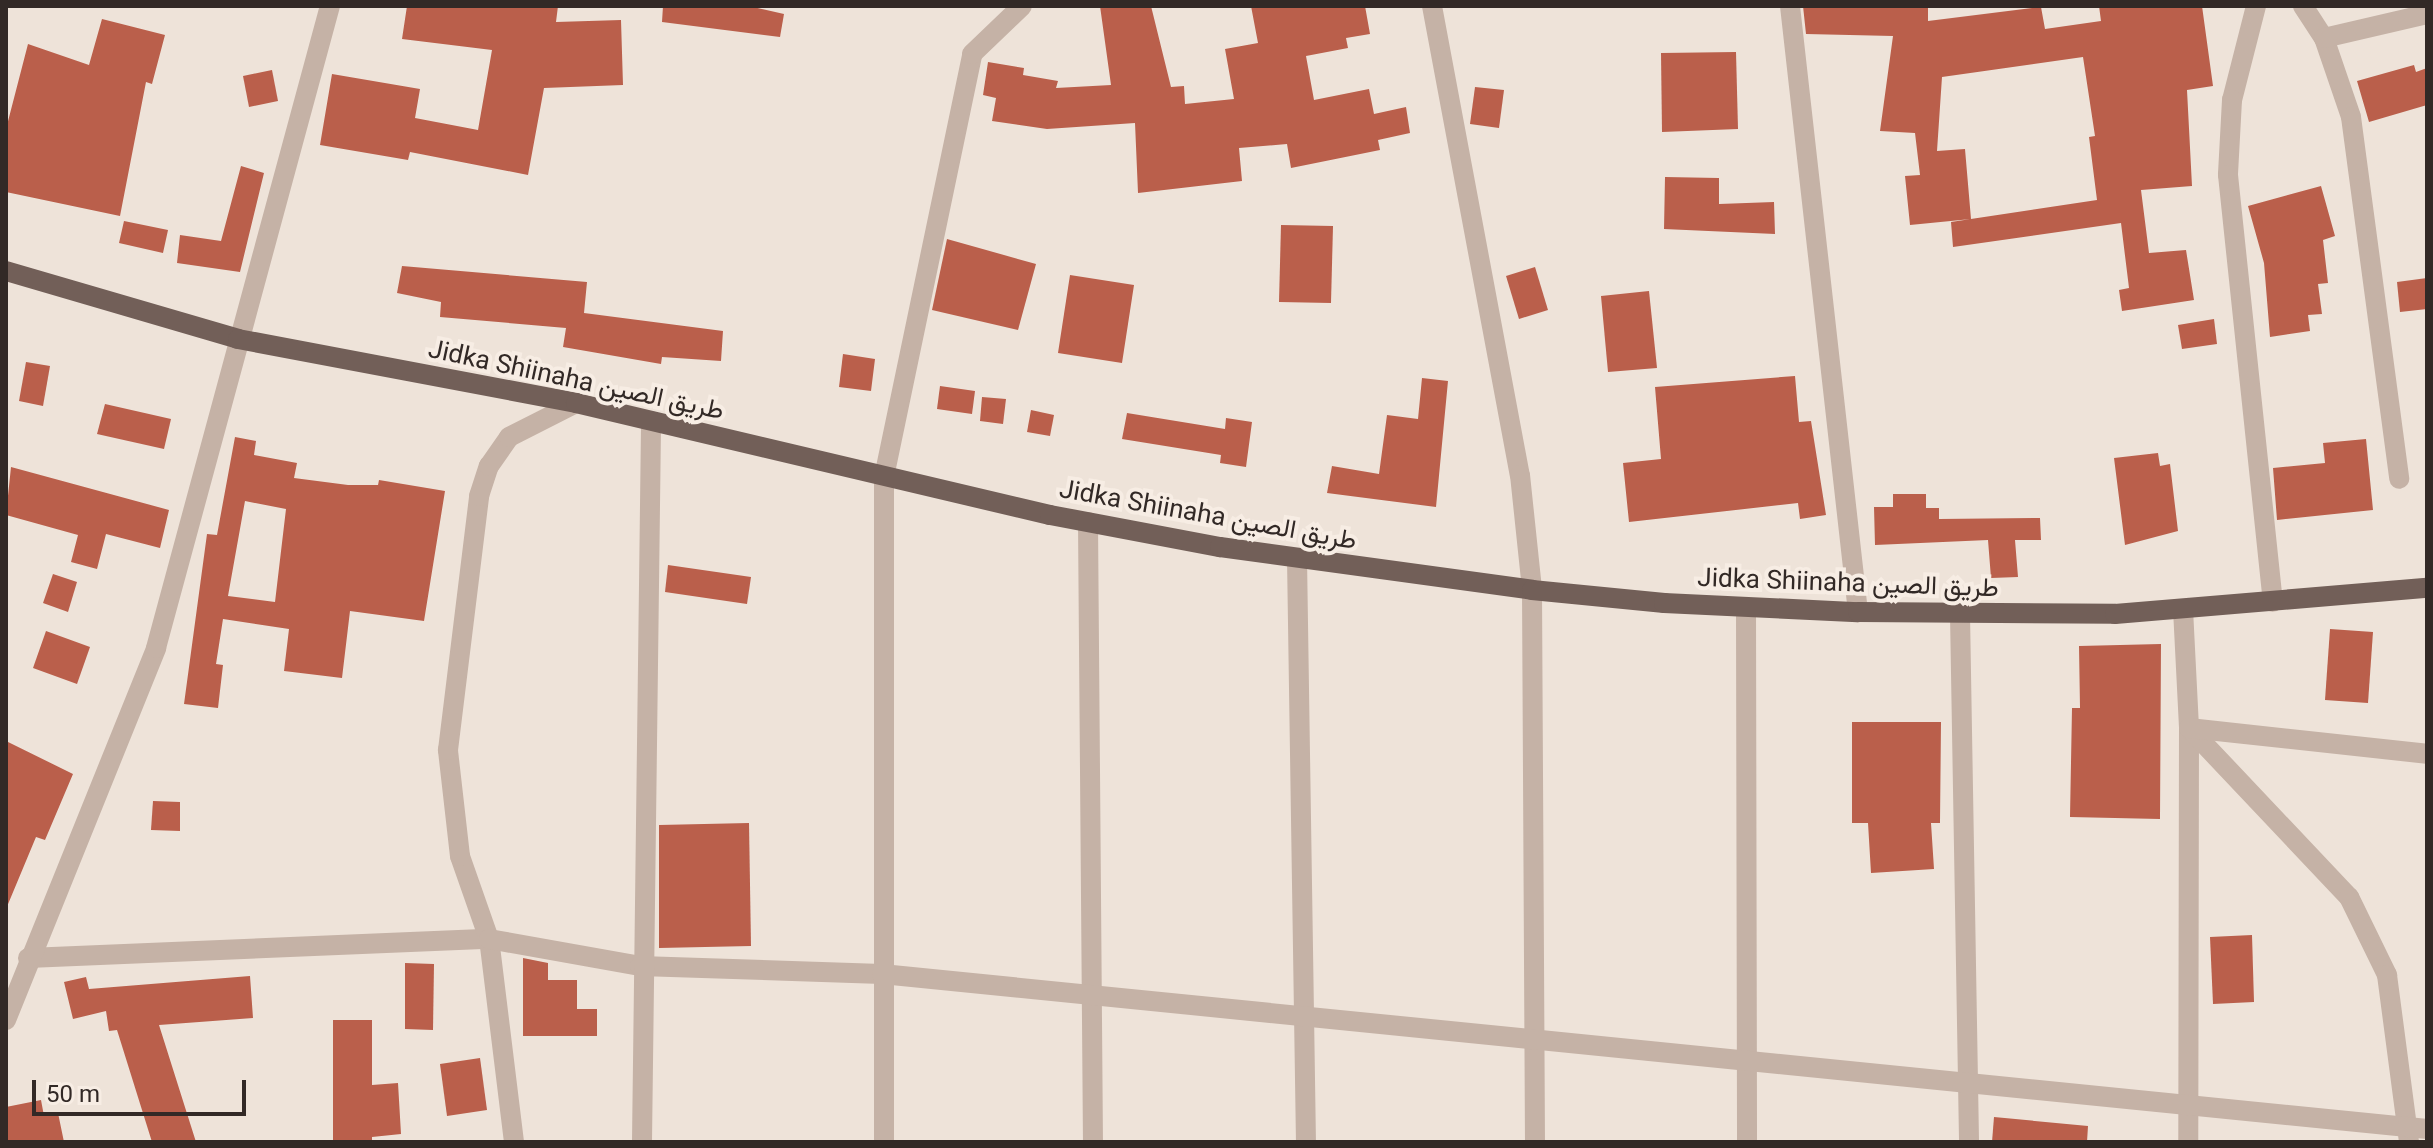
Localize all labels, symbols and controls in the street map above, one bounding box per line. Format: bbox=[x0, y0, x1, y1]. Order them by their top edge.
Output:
street label: Jidka Shiinaha طريق الصين bbox=[425, 333, 727, 427]
street label: Jidka Shiinaha طريق الصين bbox=[1057, 473, 1359, 557]
street label: Jidka Shiinaha طريق الصين bbox=[1697, 562, 1999, 604]
scale bar bbox=[36, 1064, 250, 1114]
text: 50 m bbox=[46, 1080, 100, 1108]

